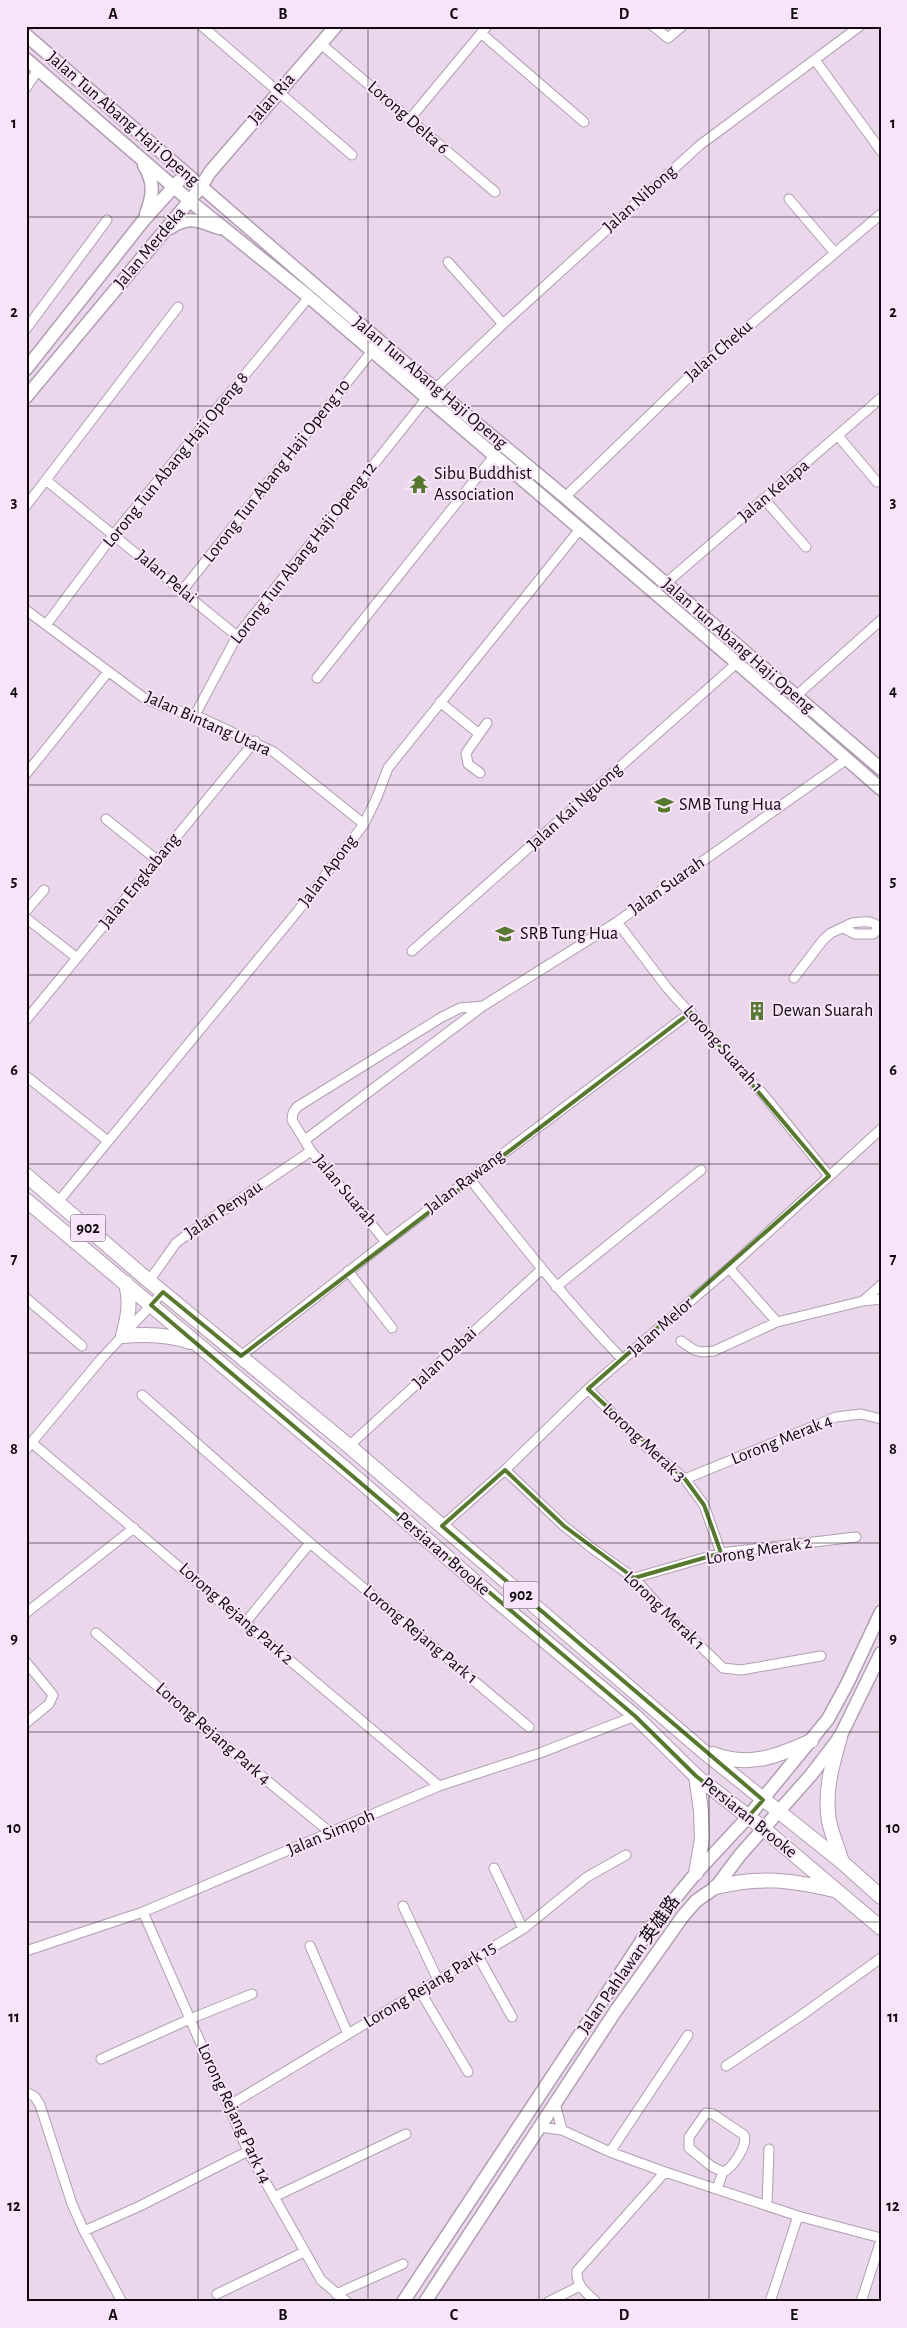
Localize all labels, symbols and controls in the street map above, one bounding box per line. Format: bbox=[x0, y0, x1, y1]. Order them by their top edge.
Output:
text: A bbox=[108, 6, 118, 22]
text: B bbox=[278, 6, 288, 22]
text: C bbox=[450, 6, 459, 22]
text: D bbox=[619, 6, 630, 22]
text: E bbox=[790, 6, 798, 22]
street label: Jalan Tun Abang Haji Openg bbox=[43, 48, 203, 190]
street label: Jalan Ria bbox=[245, 70, 299, 128]
street label: Lorong Delta 6 bbox=[364, 78, 452, 158]
text: 1 bbox=[11, 115, 17, 131]
text: 1 bbox=[890, 115, 896, 131]
street label: Jalan Nibong bbox=[600, 162, 680, 236]
street label: Jalan Merdeka bbox=[111, 204, 189, 292]
text: 2 bbox=[10, 304, 18, 320]
text: 2 bbox=[889, 304, 897, 320]
street label: Jalan Tun Abang Haji Openg bbox=[349, 313, 511, 453]
street label: Jalan Cheku bbox=[682, 317, 756, 385]
street label: Lorong Tun Abang Haji Openg 8 bbox=[100, 369, 252, 551]
street label: Lorong Tun Abang Haji Openg 10 bbox=[200, 376, 354, 566]
street label: Jalan Kelapa bbox=[735, 456, 813, 526]
street label: Lorong Tun Abang Haji Openg 12 bbox=[227, 459, 381, 647]
place label: Sibu Buddhist Association bbox=[434, 465, 532, 504]
temple icon: Sibu Buddhist Association bbox=[408, 473, 430, 495]
text: 3 bbox=[11, 494, 18, 510]
text: 3 bbox=[890, 494, 897, 510]
street label: Jalan Pelai bbox=[132, 547, 200, 607]
street label: Jalan Tun Abang Haji Openg bbox=[658, 575, 818, 717]
text: 4 bbox=[10, 683, 18, 699]
text: 4 bbox=[889, 683, 897, 699]
street label: Jalan Bintang Utara bbox=[142, 688, 274, 760]
street label: Jalan Kai Nguong bbox=[524, 760, 626, 854]
school or university icon: SMB Tung Hua bbox=[653, 794, 675, 816]
place label: SMB Tung Hua bbox=[679, 796, 781, 814]
street label: Jalan Engkabang bbox=[96, 830, 184, 932]
street label: Jalan Apong bbox=[295, 832, 361, 910]
street label: Jalan Suarah bbox=[626, 854, 708, 918]
text: 5 bbox=[11, 873, 18, 889]
text: 5 bbox=[890, 873, 897, 889]
school or university icon: SRB Tung Hua bbox=[494, 923, 516, 945]
place label: SRB Tung Hua bbox=[520, 925, 618, 943]
building icon: Dewan Suarah bbox=[746, 1000, 768, 1022]
street label: Lorong Suarah 1 bbox=[680, 1002, 766, 1096]
place label: Dewan Suarah bbox=[772, 1002, 873, 1020]
text: 6 bbox=[10, 1062, 18, 1078]
text: 6 bbox=[889, 1062, 897, 1078]
street label: Jalan Rawang bbox=[422, 1146, 508, 1218]
street label: Jalan Suarah bbox=[310, 1152, 380, 1230]
street label: Jalan Penyau bbox=[182, 1178, 266, 1242]
road number: 902 bbox=[70, 1214, 106, 1242]
text: 7 bbox=[11, 1251, 18, 1267]
text: 7 bbox=[890, 1251, 897, 1267]
street label: Jalan Melor bbox=[625, 1294, 697, 1360]
street label: Jalan Dabai bbox=[410, 1324, 480, 1392]
street label: Lorong Merak 3 bbox=[599, 1400, 689, 1486]
street label: Lorong Merak 4 bbox=[729, 1411, 835, 1468]
text: 8 bbox=[10, 1441, 18, 1457]
text: 8 bbox=[889, 1441, 897, 1457]
street label: Persiaran Brooke bbox=[393, 1509, 493, 1599]
street label: Lorong Merak 2 bbox=[705, 1534, 813, 1568]
street label: Lorong Rejang Park 2 bbox=[175, 1560, 297, 1668]
street label: Lorong Merak 1 bbox=[620, 1568, 708, 1654]
street label: Lorong Rejang Park 1 bbox=[359, 1582, 481, 1688]
road number: 902 bbox=[504, 1582, 538, 1608]
text: 9 bbox=[10, 1630, 18, 1646]
text: 9 bbox=[889, 1630, 897, 1646]
street label: Lorong Rejang Park 4 bbox=[152, 1679, 274, 1789]
street label: Persiaran Brooke bbox=[698, 1774, 800, 1862]
street label: Jalan Simpoh bbox=[285, 1807, 377, 1859]
text: 10 bbox=[7, 1820, 21, 1836]
text: 10 bbox=[886, 1820, 900, 1836]
street label: Jalan Pahlawan 英雄路 bbox=[573, 1892, 683, 2037]
street label: Lorong Rejang Park 15 bbox=[361, 1938, 499, 2032]
text: 11 bbox=[8, 2009, 20, 2025]
text: 11 bbox=[887, 2009, 899, 2025]
street label: Lorong Rejang Park 14 bbox=[194, 2041, 274, 2187]
text: 12 bbox=[7, 2198, 21, 2214]
text: 12 bbox=[886, 2198, 900, 2214]
text: A bbox=[108, 2307, 118, 2323]
text: B bbox=[278, 2307, 288, 2323]
text: C bbox=[450, 2307, 459, 2323]
text: D bbox=[619, 2307, 630, 2323]
text: E bbox=[790, 2307, 798, 2323]

